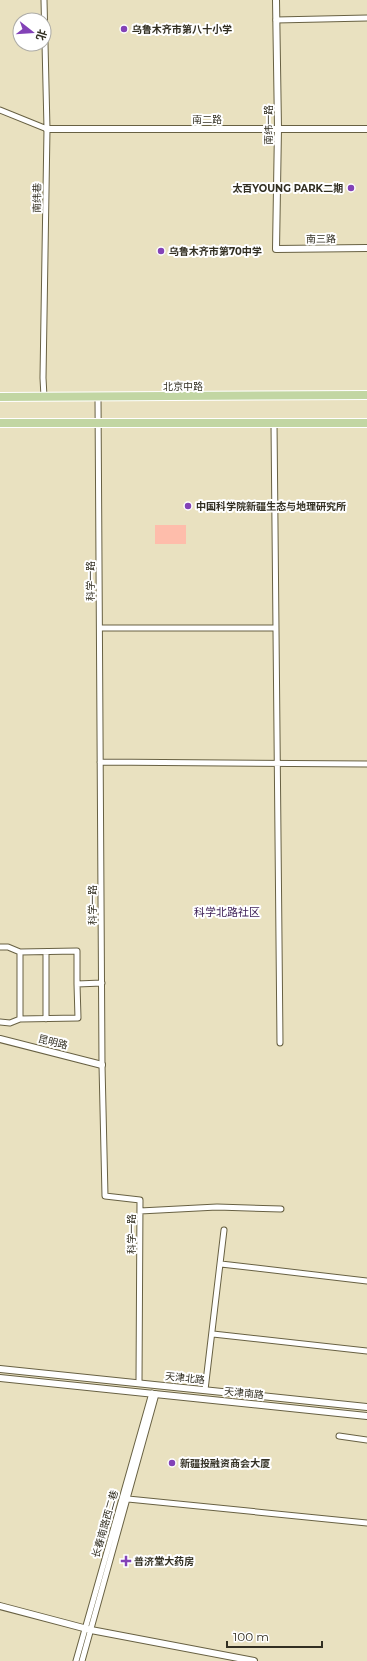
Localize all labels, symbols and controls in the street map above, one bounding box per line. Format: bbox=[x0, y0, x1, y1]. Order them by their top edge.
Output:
north arrow bbox=[12, 12, 52, 52]
place label: 乌鲁木齐市第八十小学 bbox=[132, 23, 232, 36]
marker: 乌鲁木齐市第八十小学 bbox=[119, 24, 129, 34]
text: 北 bbox=[33, 28, 50, 42]
street label: 南纬一路 bbox=[262, 105, 275, 145]
street label: 南二路 bbox=[192, 113, 222, 126]
place label: 太百YOUNG PARK二期 bbox=[232, 182, 343, 195]
street label: 南纬巷 bbox=[30, 183, 44, 213]
marker: 太百YOUNG PARK二期 bbox=[346, 183, 356, 193]
street label: 南三路 bbox=[306, 232, 336, 246]
place label: 乌鲁木齐市第70中学 bbox=[169, 245, 262, 258]
marker: 乌鲁木齐市第70中学 bbox=[156, 246, 166, 256]
street label: 北京中路 bbox=[163, 380, 203, 393]
place label: 中国科学院新疆生态与地理研究所 bbox=[196, 500, 346, 513]
marker: 中国科学院新疆生态与地理研究所 bbox=[183, 501, 193, 511]
street label: 科学一路 bbox=[84, 561, 97, 601]
street label: 科学一路 bbox=[86, 885, 99, 925]
district label: 科学北路社区 bbox=[194, 905, 260, 919]
street label: 昆明路 bbox=[37, 1032, 69, 1052]
street label: 科学一路 bbox=[125, 1214, 138, 1254]
street label: 天津北路 bbox=[164, 1369, 206, 1387]
street label: 天津南路 bbox=[223, 1384, 265, 1402]
place label: 新疆投融资商会大厦 bbox=[180, 1457, 270, 1470]
marker: 新疆投融资商会大厦 bbox=[167, 1458, 177, 1468]
street label: 长春南路西二巷 bbox=[89, 1489, 121, 1559]
place label: 普济堂大药房 bbox=[134, 1555, 194, 1568]
marker: 普济堂大药房 bbox=[121, 1556, 131, 1566]
scale bar bbox=[227, 1623, 322, 1649]
text: 100 m bbox=[233, 1629, 269, 1644]

